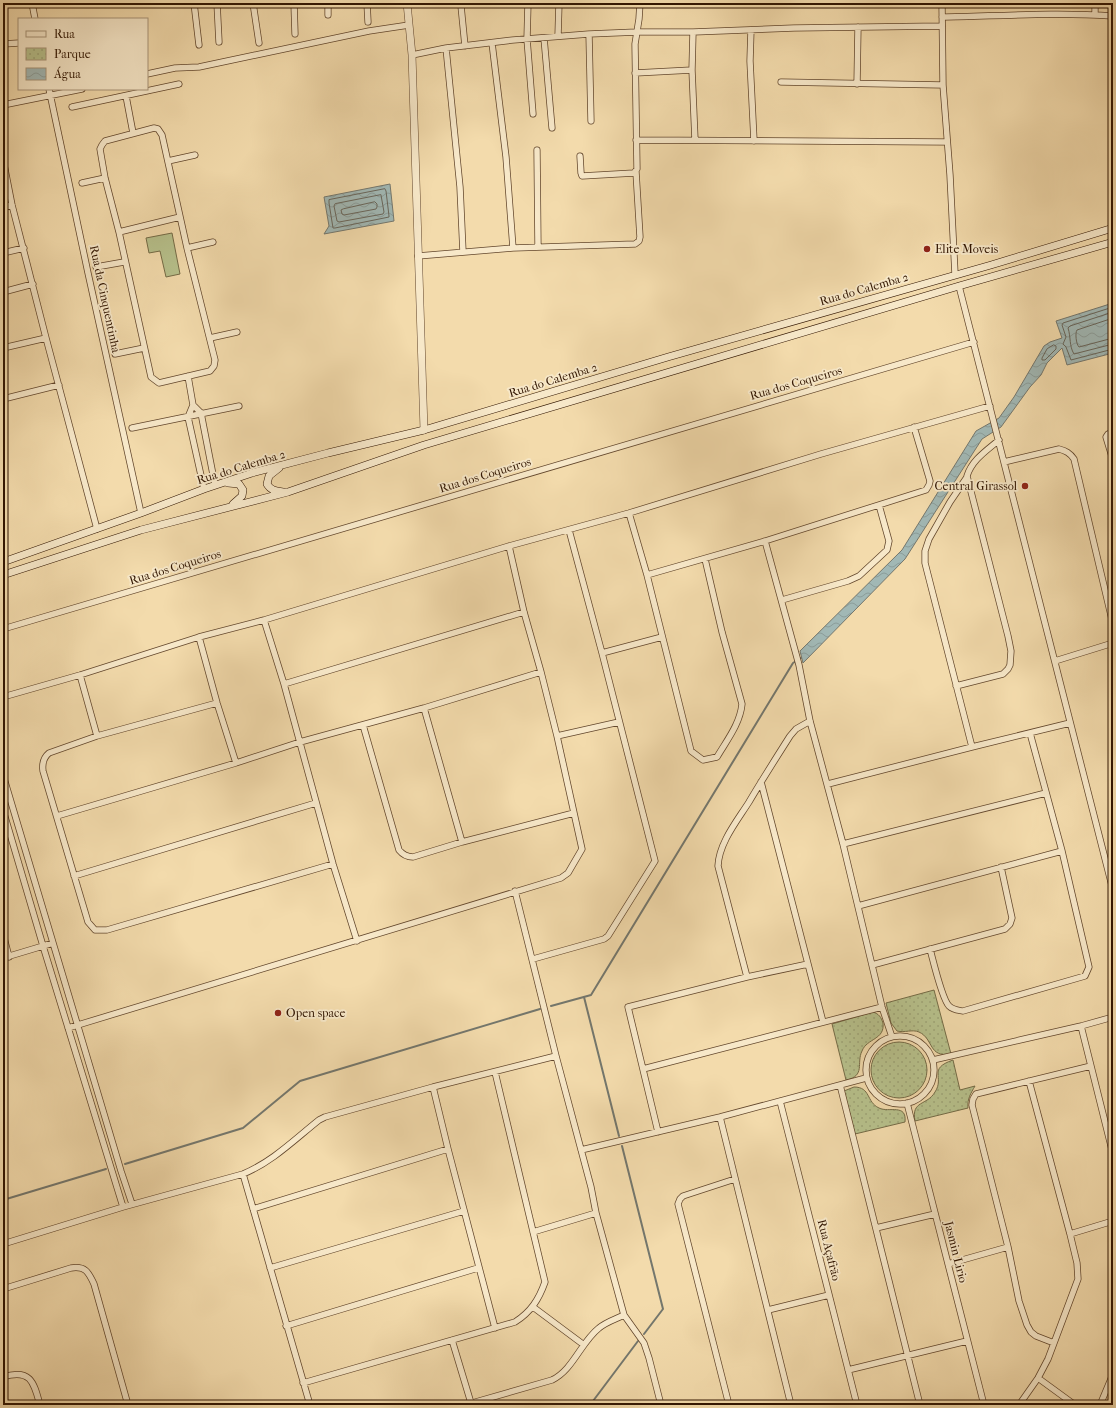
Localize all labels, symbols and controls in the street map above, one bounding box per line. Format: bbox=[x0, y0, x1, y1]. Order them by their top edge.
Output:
legend bbox=[18, 18, 148, 90]
text: Rua bbox=[54, 27, 75, 41]
text: Parque bbox=[54, 47, 91, 61]
text: Água bbox=[53, 66, 81, 81]
place label: Elite Moveis bbox=[935, 242, 999, 256]
street label: Rua da Cinquentinha bbox=[87, 244, 123, 354]
marker: Elite Moveis bbox=[922, 244, 932, 254]
street label: Rua do Calemba 2 bbox=[818, 270, 910, 308]
street label: Rua do Calemba 2 bbox=[507, 360, 599, 400]
street label: Rua dos Coqueiros bbox=[748, 363, 844, 403]
street label: Rua do Calemba 2 bbox=[195, 447, 287, 487]
street label: Rua dos Coqueiros bbox=[437, 454, 533, 496]
place label: Central Girassol bbox=[934, 479, 1018, 493]
marker: Central Girassol bbox=[1020, 481, 1030, 491]
street label: Rua dos Coqueiros bbox=[127, 546, 223, 588]
place label: Open space bbox=[286, 1006, 345, 1020]
marker: Open space bbox=[273, 1008, 283, 1018]
street label: Rua Açafrão bbox=[814, 1218, 843, 1282]
street label: Jasmin Lirio bbox=[941, 1219, 970, 1284]

